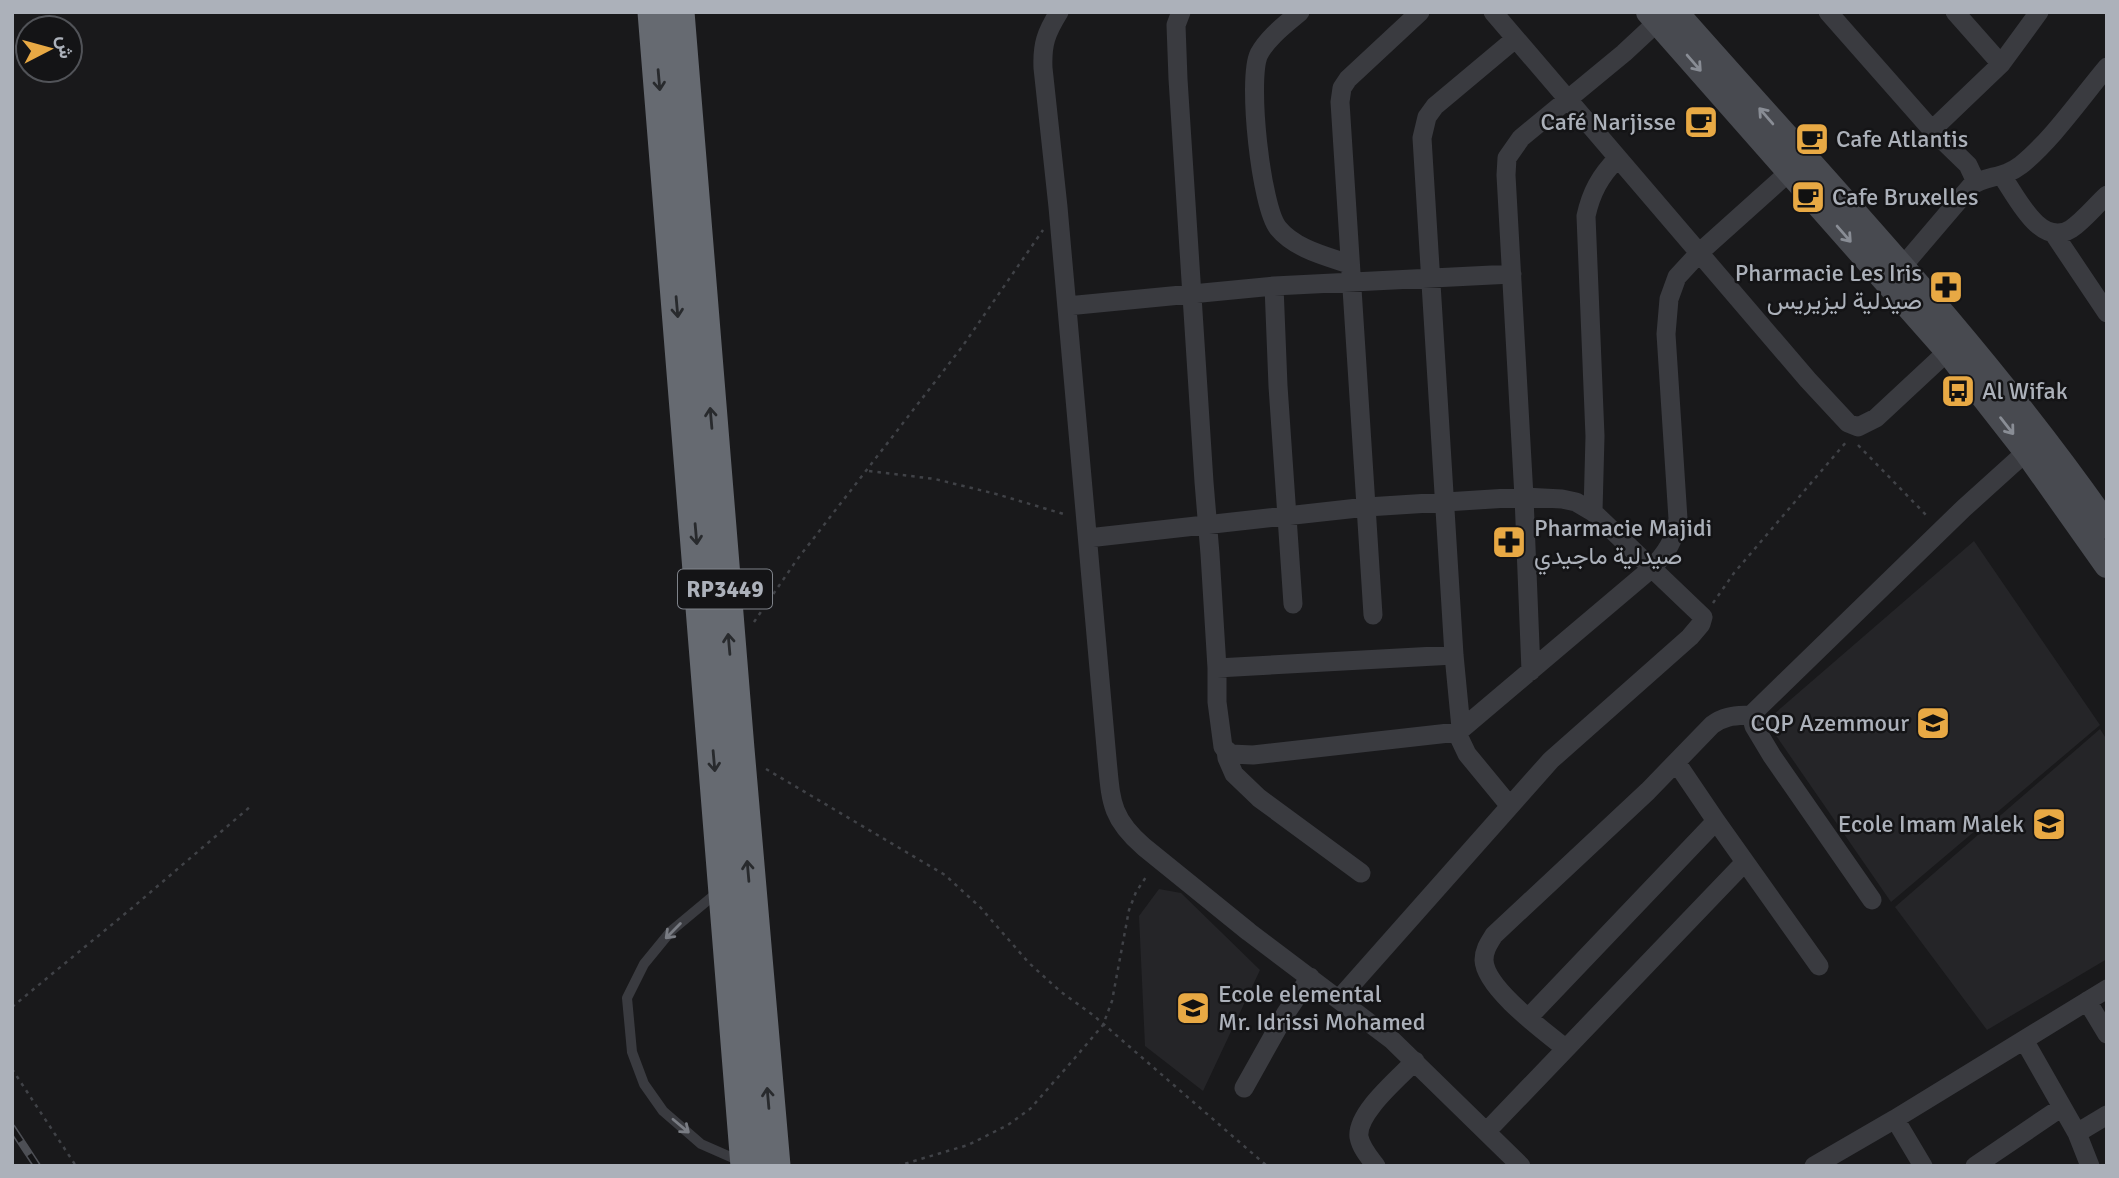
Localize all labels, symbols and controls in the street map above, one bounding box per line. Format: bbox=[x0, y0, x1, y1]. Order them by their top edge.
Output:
north arrow bbox=[14, 14, 84, 84]
text: ش bbox=[52, 35, 78, 60]
one-way arrow bbox=[1686, 54, 1702, 72]
one-way arrow bbox=[653, 68, 666, 91]
cafe icon: Café Narjisse bbox=[1682, 103, 1720, 141]
place label: Café Narjisse bbox=[1540, 107, 1676, 137]
one-way arrow bbox=[1758, 107, 1774, 125]
cafe icon: Cafe Atlantis bbox=[1793, 120, 1831, 158]
place label: Cafe Atlantis bbox=[1836, 124, 1968, 154]
cafe icon: Cafe Bruxelles bbox=[1789, 178, 1827, 216]
place label: Cafe Bruxelles bbox=[1832, 182, 1978, 212]
one-way arrow bbox=[1836, 225, 1852, 243]
place label: Pharmacie Les Iris صيدلية ليزيريس bbox=[1735, 258, 1922, 316]
pharmacy icon: Pharmacie Les Iris صيدلية ليزيريس bbox=[1927, 268, 1965, 306]
one-way arrow bbox=[671, 295, 684, 318]
bus stop icon: Al Wifak bbox=[1939, 372, 1977, 410]
place label: Al Wifak bbox=[1982, 376, 2068, 406]
one-way arrow bbox=[704, 407, 717, 429]
one-way arrow bbox=[1999, 417, 2014, 435]
place label: Pharmacie Majidi صيدلية ماجيدي bbox=[1534, 513, 1712, 575]
one-way arrow bbox=[690, 522, 703, 545]
pharmacy icon: Pharmacie Majidi صيدلية ماجيدي bbox=[1490, 523, 1528, 561]
road number: RP3449 bbox=[678, 569, 772, 608]
one-way arrow bbox=[722, 634, 735, 656]
school or university icon: CQP Azemmour bbox=[1914, 704, 1952, 742]
place label: CQP Azemmour bbox=[1750, 708, 1909, 738]
one-way arrow bbox=[708, 749, 721, 771]
school or university icon: Ecole Imam Malek bbox=[2030, 805, 2068, 843]
place label: Ecole Imam Malek bbox=[1838, 809, 2024, 839]
one-way arrow bbox=[741, 860, 754, 883]
one-way arrow bbox=[665, 922, 682, 939]
place label: Ecole elemental Mr. Idrissi Mohamed bbox=[1218, 979, 1426, 1037]
school or university icon: Ecole elemental Mr. Idrissi Mohamed bbox=[1174, 989, 1212, 1027]
one-way arrow bbox=[761, 1087, 774, 1110]
one-way arrow bbox=[671, 1118, 689, 1134]

